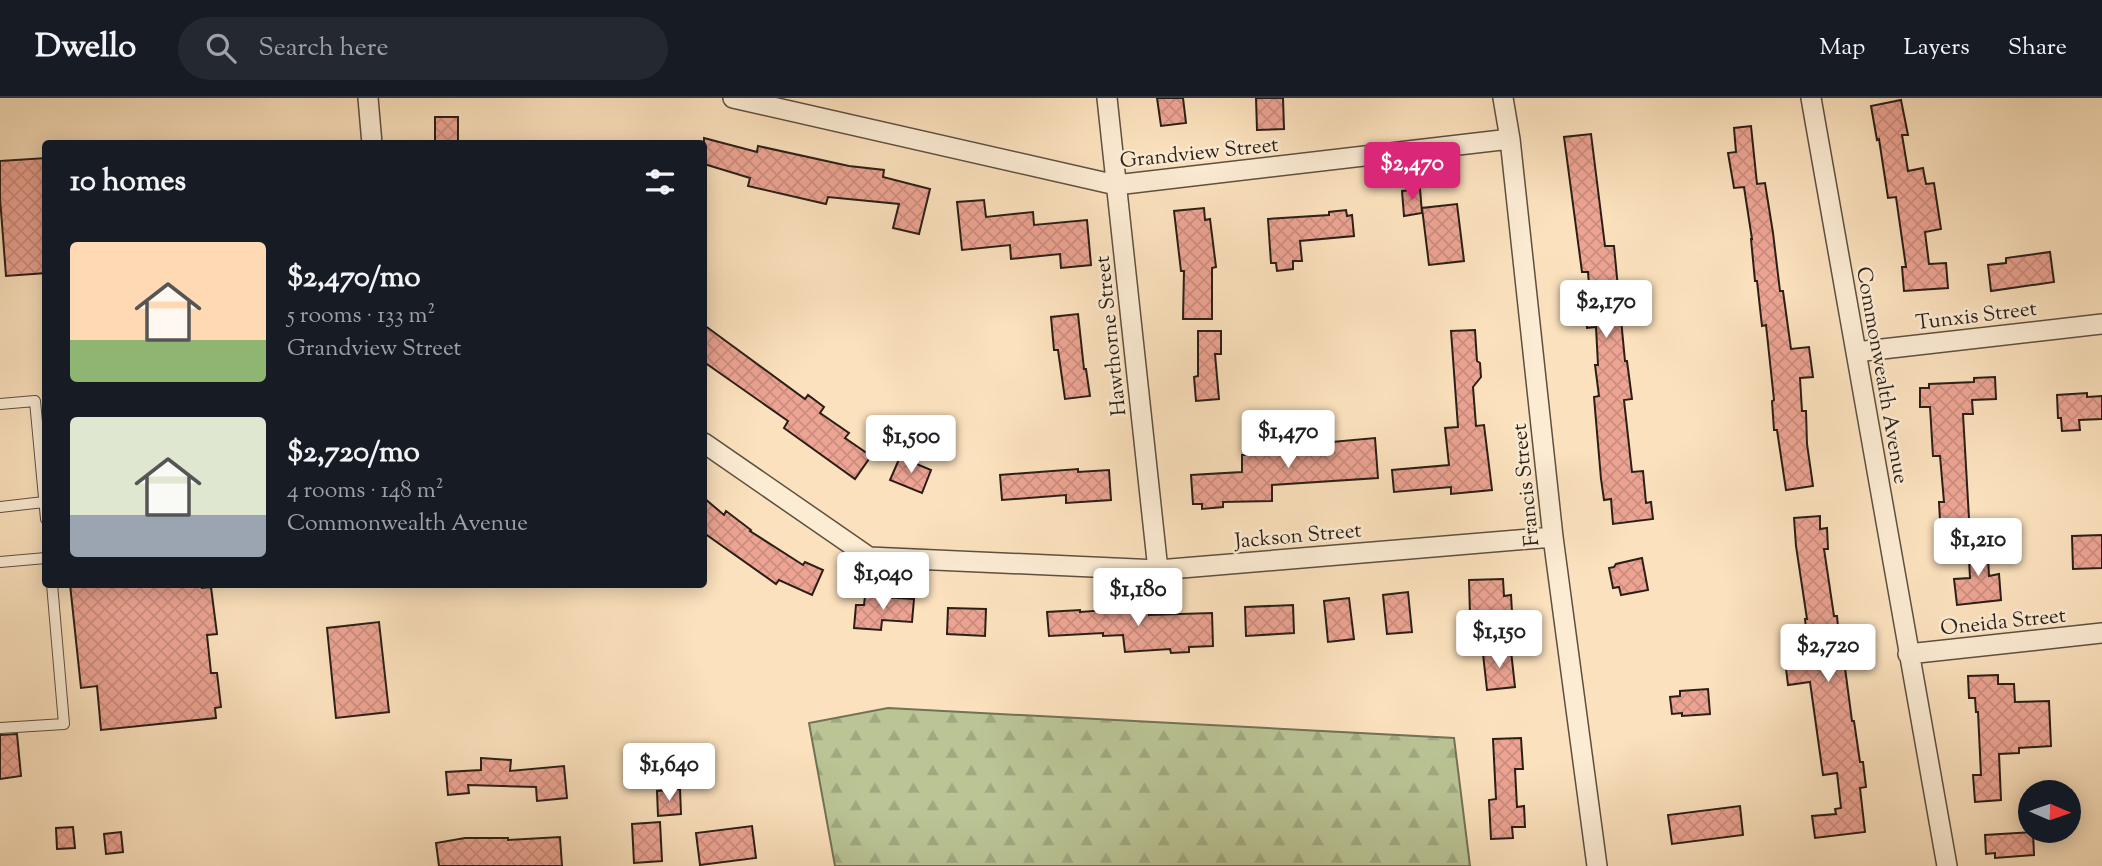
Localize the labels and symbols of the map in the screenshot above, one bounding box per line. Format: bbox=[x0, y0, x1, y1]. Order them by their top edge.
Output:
street label: Grandview Street bbox=[1118, 131, 1280, 177]
pin: $2,470 bbox=[1355, 142, 1469, 202]
street label: Hawthorne Street bbox=[1089, 254, 1135, 417]
street label: Commonwealth Avenue bbox=[1847, 264, 1915, 486]
pin: $2,170 bbox=[1549, 280, 1663, 340]
street label: Tunxis Street bbox=[1914, 295, 2039, 339]
pin: $1,470 bbox=[1231, 410, 1345, 470]
pin: $1,500 bbox=[854, 416, 968, 475]
street label: Francis Street bbox=[1506, 422, 1548, 548]
street label: Jackson Street bbox=[1233, 517, 1363, 558]
pin: $1,210 bbox=[1921, 518, 2035, 578]
pin: $1,040 bbox=[826, 552, 940, 612]
pin: $1,180 bbox=[1081, 568, 1195, 628]
street label: Oneida Street bbox=[1939, 601, 2067, 644]
pin: $1,150 bbox=[1442, 610, 1556, 670]
pin: $2,720 bbox=[1771, 624, 1885, 684]
pin: $1,640 bbox=[612, 744, 726, 803]
north arrow bbox=[2018, 780, 2081, 844]

